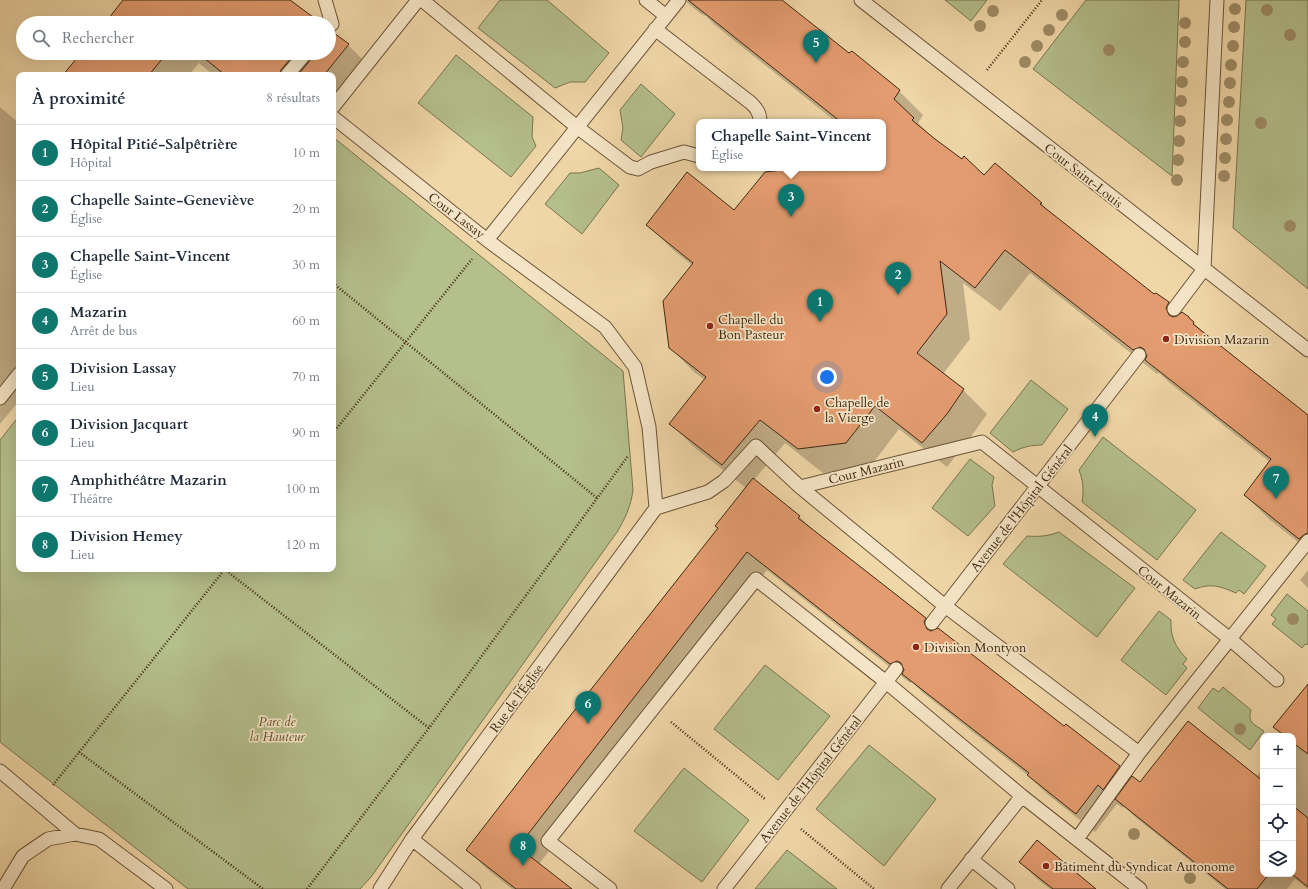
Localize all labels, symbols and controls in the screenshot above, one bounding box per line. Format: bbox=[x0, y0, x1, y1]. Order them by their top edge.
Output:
search box bbox=[16, 16, 336, 60]
icon: search bbox=[30, 27, 52, 49]
text: Rechercher bbox=[62, 28, 134, 48]
pin: 5 bbox=[803, 30, 829, 63]
text: À proximité bbox=[32, 87, 126, 110]
text: 8 résultats bbox=[266, 89, 320, 107]
popup bbox=[696, 119, 886, 171]
text: Chapelle Saint-Vincent bbox=[711, 126, 871, 146]
text: Hôpital Pitié-Salpêtrière bbox=[70, 134, 238, 154]
street label: Cour Saint-Louis bbox=[1040, 139, 1127, 212]
text: 1 bbox=[42, 144, 48, 162]
text: 10 m bbox=[292, 144, 320, 162]
text: Église bbox=[711, 146, 744, 164]
text: Hôpital bbox=[70, 154, 112, 172]
pin: 3 bbox=[778, 184, 804, 217]
street label: Cour Lassay bbox=[424, 188, 489, 243]
text: Chapelle Sainte-Geneviève bbox=[70, 190, 254, 210]
text: 2 bbox=[42, 200, 48, 218]
text: 20 m bbox=[292, 200, 320, 218]
text: Église bbox=[70, 210, 103, 228]
text: Chapelle Saint-Vincent bbox=[70, 246, 230, 266]
text: 3 bbox=[42, 256, 48, 274]
text: 30 m bbox=[292, 256, 320, 274]
pin: 2 bbox=[885, 262, 911, 295]
text: Église bbox=[70, 266, 103, 284]
pin: 1 bbox=[807, 289, 833, 322]
text: Mazarin bbox=[70, 302, 127, 322]
place label: Chapelle du Bon Pasteur bbox=[718, 311, 785, 344]
text: 4 bbox=[42, 312, 48, 330]
text: 60 m bbox=[292, 312, 320, 330]
marker: Chapelle du Bon Pasteur bbox=[705, 321, 715, 331]
text: Arrêt de bus bbox=[70, 322, 137, 340]
place label: Division Mazarin bbox=[1174, 331, 1270, 349]
marker: Division Mazarin bbox=[1161, 334, 1171, 344]
text: Division Lassay bbox=[70, 358, 177, 378]
your location bbox=[817, 367, 837, 387]
text: 5 bbox=[42, 368, 48, 386]
text: 70 m bbox=[292, 368, 320, 386]
text: Lieu bbox=[70, 378, 95, 396]
place label: Chapelle de la Vierge bbox=[825, 394, 889, 427]
marker: Chapelle de la Vierge bbox=[812, 404, 822, 414]
pin: 4 bbox=[1082, 404, 1108, 437]
text: Division Jacquart bbox=[70, 414, 188, 434]
text: 6 bbox=[42, 424, 48, 442]
text: 90 m bbox=[292, 424, 320, 442]
text: Lieu bbox=[70, 434, 95, 452]
street label: Avenue de l'Hôpital Général bbox=[967, 441, 1077, 576]
street label: Cour Mazarin bbox=[827, 453, 907, 489]
pin: 7 bbox=[1263, 466, 1289, 499]
text: Amphithéâtre Mazarin bbox=[70, 470, 227, 490]
text: 7 bbox=[42, 480, 48, 498]
text: 100 m bbox=[286, 480, 320, 498]
text: Théâtre bbox=[70, 490, 113, 508]
text: Division Hemey bbox=[70, 526, 183, 546]
text: 8 bbox=[42, 536, 48, 554]
text: 120 m bbox=[286, 536, 320, 554]
text: Lieu bbox=[70, 546, 95, 564]
street label: Cour Mazarin bbox=[1134, 561, 1206, 625]
place label: Division Montyon bbox=[924, 639, 1027, 657]
marker: Division Montyon bbox=[911, 642, 921, 652]
street label: Rue de l'Église bbox=[486, 661, 548, 736]
pin: 6 bbox=[575, 691, 601, 724]
street label: Avenue de l'Hôpital Général bbox=[756, 712, 866, 847]
park label: Parc de la Hauteur bbox=[249, 713, 305, 746]
map controls bbox=[1260, 733, 1296, 877]
button: + bbox=[1260, 733, 1296, 769]
button: − bbox=[1260, 769, 1296, 805]
button: locate bbox=[1260, 805, 1296, 841]
pin: 8 bbox=[510, 833, 536, 866]
button: layers bbox=[1260, 841, 1296, 877]
place label: Bâtiment du Syndicat Autonome bbox=[1054, 858, 1235, 876]
marker: Bâtiment du Syndicat Autonome bbox=[1041, 861, 1051, 871]

